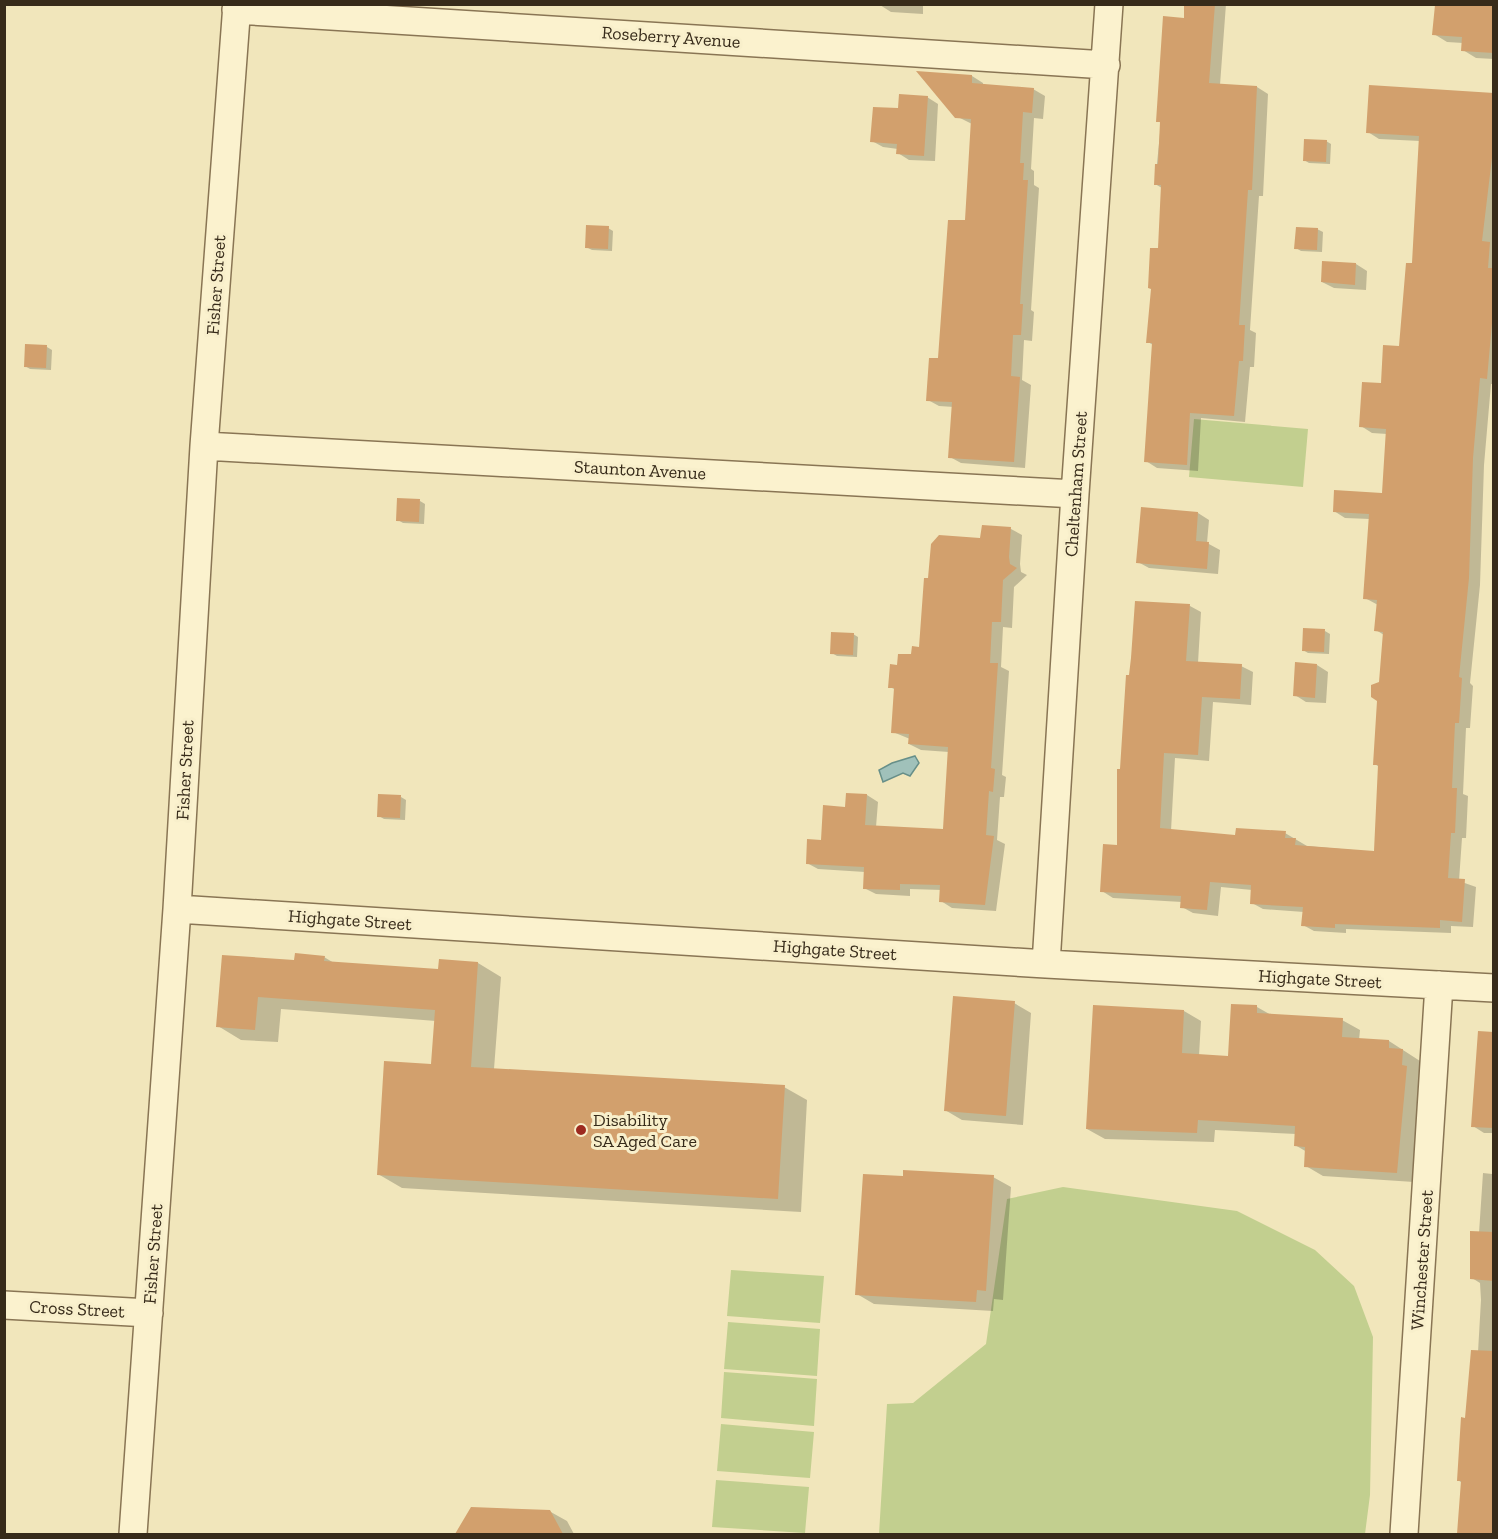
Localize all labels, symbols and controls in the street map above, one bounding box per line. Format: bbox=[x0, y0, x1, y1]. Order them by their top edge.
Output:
street label: Roseberry Avenue bbox=[601, 21, 741, 53]
street label: Fisher Street bbox=[202, 234, 230, 336]
street label: Cheltenham Street bbox=[1060, 410, 1092, 558]
street label: Staunton Avenue bbox=[573, 456, 707, 484]
street label: Fisher Street bbox=[171, 719, 199, 821]
street label: Highgate Street bbox=[287, 905, 413, 935]
street label: Highgate Street bbox=[772, 935, 898, 965]
street label: Highgate Street bbox=[1258, 965, 1383, 993]
place label: Disability SA Aged Care bbox=[593, 1109, 697, 1152]
marker: Disability SA Aged Care bbox=[574, 1123, 588, 1137]
street label: Winchester Street bbox=[1406, 1189, 1438, 1331]
street label: Fisher Street bbox=[139, 1203, 167, 1305]
street label: Cross Street bbox=[29, 1296, 126, 1323]

